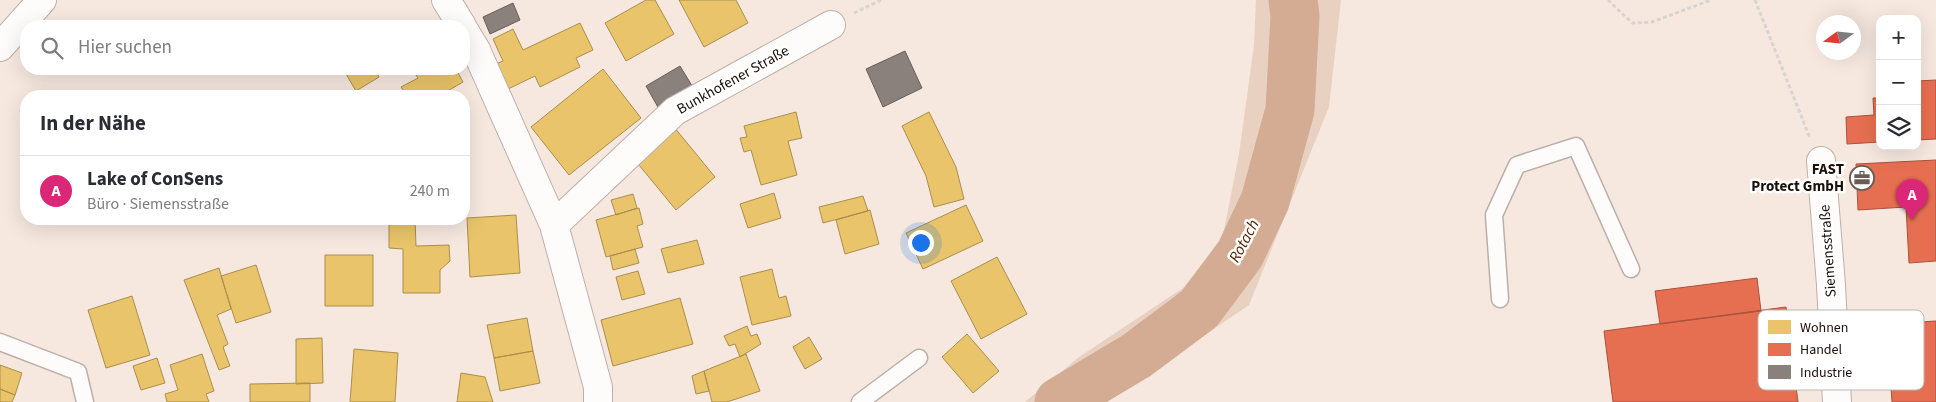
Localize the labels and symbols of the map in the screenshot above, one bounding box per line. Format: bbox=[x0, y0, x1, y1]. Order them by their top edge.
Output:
north arrow bbox=[1816, 15, 1861, 60]
street label: Bunkhofener Straße bbox=[673, 40, 793, 120]
place label: FAST Protect GmbH bbox=[1751, 159, 1844, 197]
office icon: FAST Protect GmbH bbox=[1849, 165, 1875, 191]
pin: A bbox=[1896, 179, 1928, 220]
street label: Siemensstraße bbox=[1814, 204, 1842, 298]
water label: Rotach bbox=[1224, 216, 1264, 266]
your location bbox=[908, 230, 934, 256]
legend bbox=[1758, 310, 1924, 390]
text: Wohnen bbox=[1800, 318, 1848, 338]
text: Handel bbox=[1800, 340, 1843, 360]
text: Industrie bbox=[1800, 363, 1852, 383]

